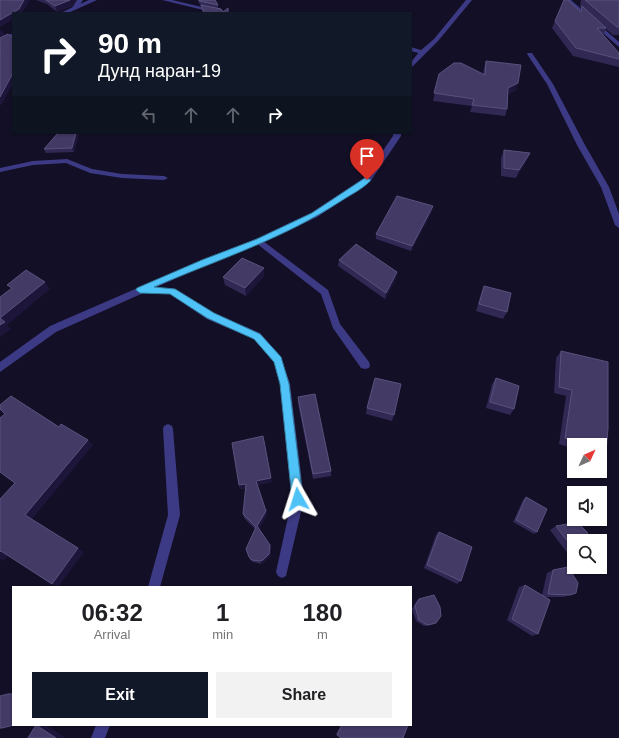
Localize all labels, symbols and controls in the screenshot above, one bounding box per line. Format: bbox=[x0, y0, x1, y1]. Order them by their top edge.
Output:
icon: right bbox=[32, 28, 84, 80]
text: 90 m bbox=[98, 28, 162, 59]
text: Дунд наран-19 bbox=[98, 61, 221, 81]
icon: left bbox=[138, 104, 160, 126]
icon: ahead bbox=[180, 104, 202, 126]
icon: ahead bbox=[222, 104, 244, 126]
icon: right bbox=[264, 104, 286, 126]
pin bbox=[350, 139, 384, 180]
icon: arrive bbox=[356, 145, 378, 167]
north arrow bbox=[567, 438, 607, 478]
map controls bbox=[567, 438, 607, 574]
position arrow bbox=[277, 478, 319, 520]
button: sound bbox=[567, 486, 607, 526]
button: search bbox=[567, 534, 607, 574]
text: 06:32 bbox=[81, 599, 143, 626]
text: 1 bbox=[216, 599, 229, 626]
text: 180 bbox=[303, 599, 343, 626]
text: Arrival bbox=[94, 627, 131, 642]
text: min bbox=[212, 627, 233, 642]
text: m bbox=[317, 627, 328, 642]
button: Exit bbox=[32, 672, 208, 718]
button: Share bbox=[216, 672, 392, 718]

